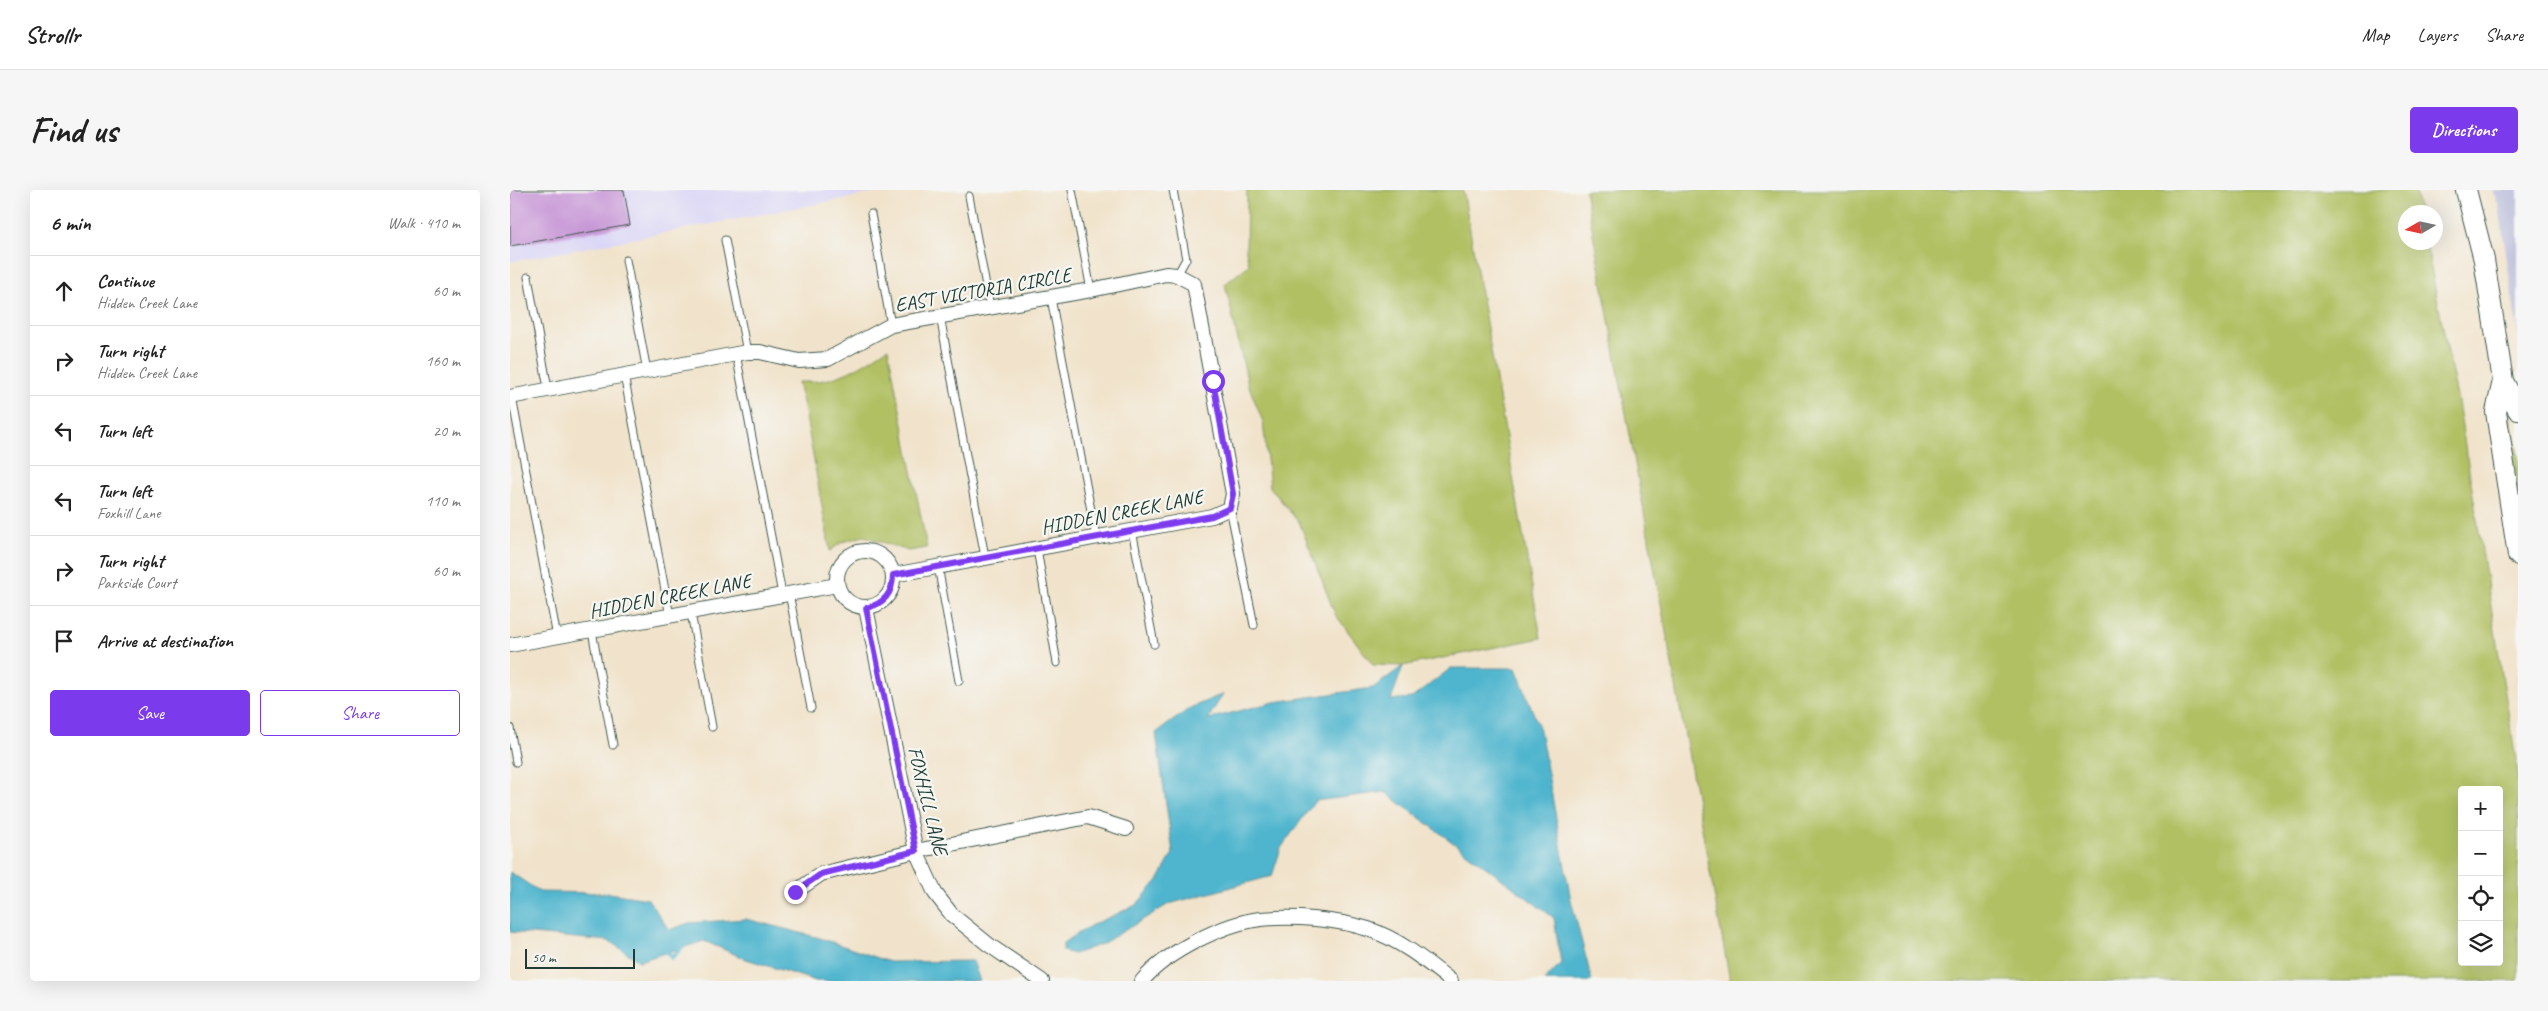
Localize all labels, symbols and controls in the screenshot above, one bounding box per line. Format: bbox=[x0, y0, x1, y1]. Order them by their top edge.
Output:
text: Strollr bbox=[25, 20, 80, 50]
text: Map bbox=[2362, 24, 2390, 46]
text: Layers bbox=[2418, 24, 2457, 46]
text: Share bbox=[2485, 24, 2523, 46]
button: Directions bbox=[2410, 107, 2518, 153]
text: Find us bbox=[30, 108, 117, 153]
north arrow bbox=[2398, 205, 2443, 250]
text: 6 min bbox=[50, 210, 91, 236]
text: Walk · 410 m bbox=[388, 213, 460, 233]
street label: EAST VICTORIA CIRCLE bbox=[893, 262, 1076, 318]
text: Continue bbox=[97, 269, 154, 293]
icon: ahead bbox=[50, 277, 78, 305]
text: 60 m bbox=[433, 281, 460, 301]
text: Hidden Creek Lane bbox=[97, 293, 197, 313]
text: Turn right bbox=[97, 339, 164, 363]
icon: right bbox=[50, 347, 78, 375]
text: 160 m bbox=[426, 351, 460, 371]
text: Hidden Creek Lane bbox=[97, 363, 197, 383]
route start bbox=[1202, 370, 1225, 393]
icon: left bbox=[50, 417, 78, 445]
text: Turn left bbox=[97, 419, 152, 443]
text: 20 m bbox=[433, 421, 460, 441]
text: Turn left bbox=[97, 479, 152, 503]
street label: HIDDEN CREEK LANE bbox=[1039, 483, 1208, 540]
icon: left bbox=[50, 487, 78, 515]
text: 110 m bbox=[426, 491, 460, 511]
text: Foxhill Lane bbox=[97, 503, 160, 523]
text: Turn right bbox=[97, 549, 164, 573]
icon: right bbox=[50, 557, 78, 585]
text: 60 m bbox=[433, 561, 460, 581]
street label: HIDDEN CREEK LANE bbox=[587, 567, 756, 624]
text: Parkside Court bbox=[97, 573, 176, 593]
icon: arrive bbox=[50, 627, 78, 655]
text: Arrive at destination bbox=[97, 629, 233, 653]
button: Save bbox=[50, 690, 250, 736]
button: Share bbox=[260, 690, 460, 736]
street label: FOXHILL LANE bbox=[902, 744, 954, 860]
map controls bbox=[2458, 786, 2503, 966]
button: + bbox=[2458, 786, 2503, 831]
button: − bbox=[2458, 831, 2503, 876]
button: locate bbox=[2458, 876, 2503, 921]
route end bbox=[784, 881, 807, 904]
button: layers bbox=[2458, 921, 2503, 966]
scale bar bbox=[525, 946, 635, 969]
text: 50 m bbox=[532, 949, 556, 966]

